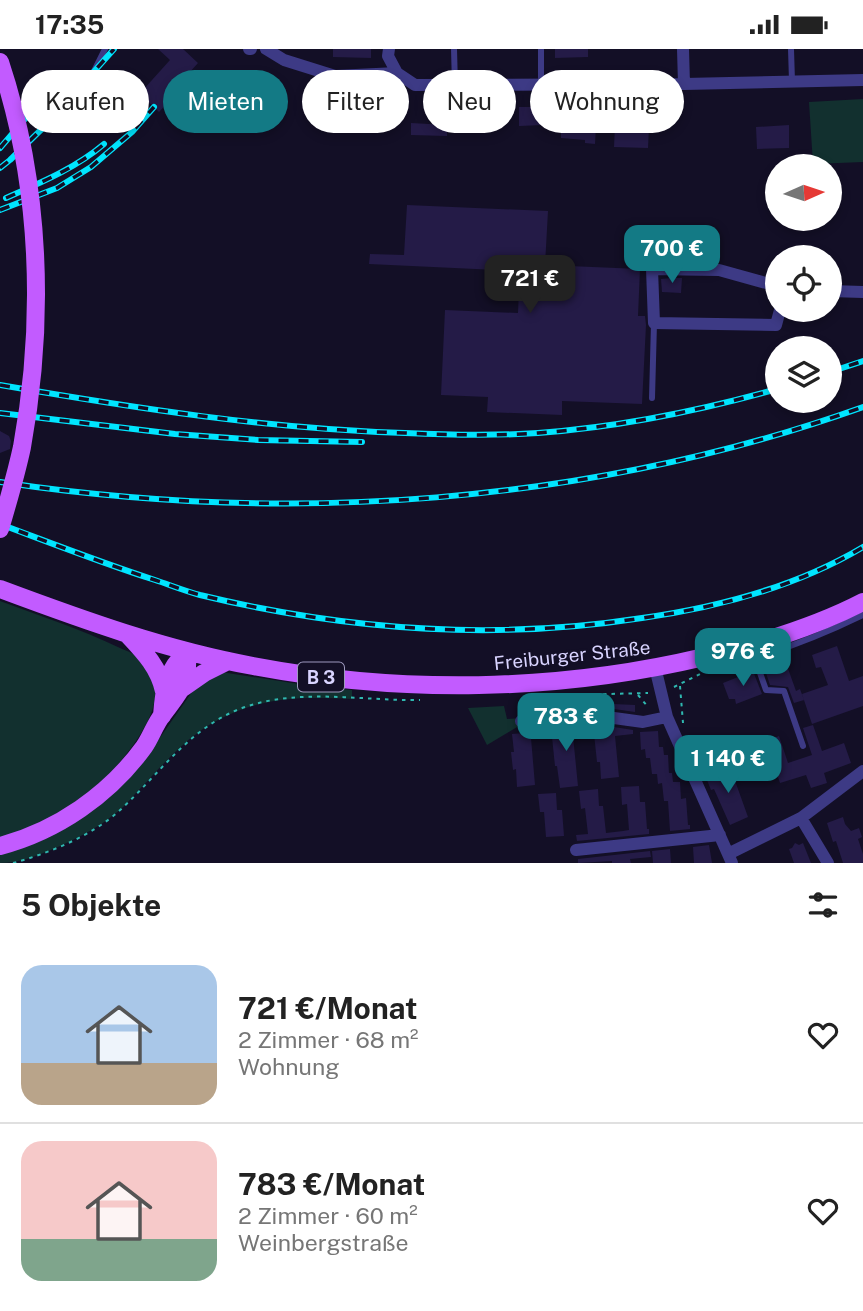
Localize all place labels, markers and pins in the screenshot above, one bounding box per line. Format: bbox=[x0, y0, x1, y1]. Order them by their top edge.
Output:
pin: 700 € bbox=[623, 225, 721, 285]
pin: 721 € bbox=[481, 255, 579, 315]
pin: 976 € bbox=[694, 629, 792, 688]
pin: 783 € bbox=[517, 693, 615, 753]
pin: 1 140 € bbox=[663, 735, 793, 795]

